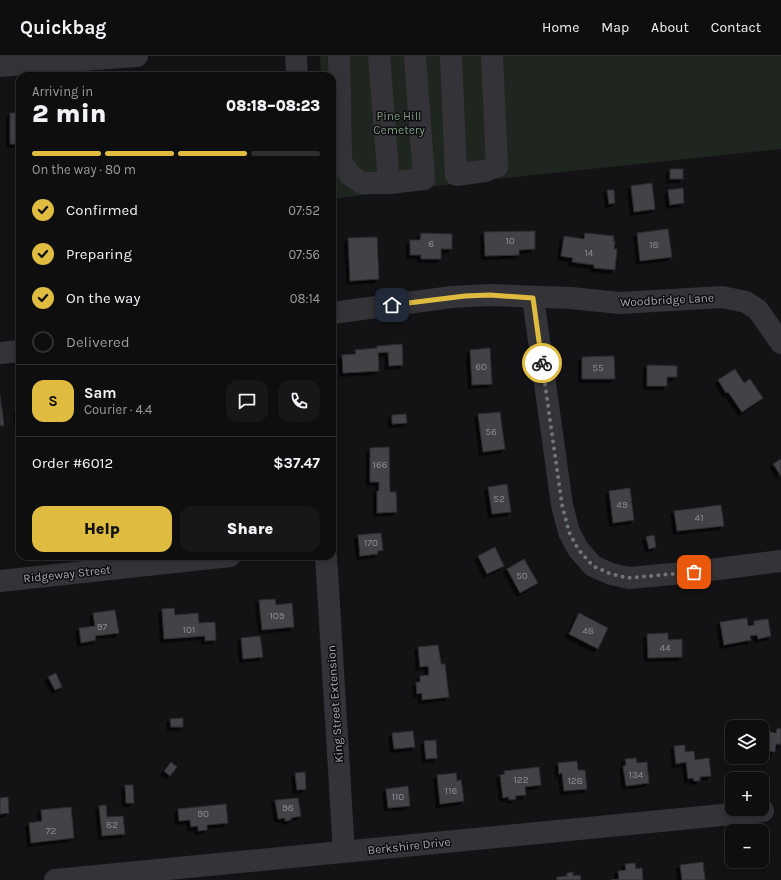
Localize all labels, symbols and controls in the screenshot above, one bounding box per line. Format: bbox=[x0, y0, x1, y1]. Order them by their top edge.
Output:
text: Quickbag bbox=[20, 17, 106, 39]
text: Home bbox=[542, 19, 579, 36]
text: Map bbox=[601, 19, 629, 36]
text: About bbox=[651, 19, 689, 36]
text: Contact bbox=[711, 19, 761, 36]
text: Arriving in bbox=[32, 84, 93, 99]
text: 08:18–08:23 bbox=[226, 97, 320, 115]
text: 2 min bbox=[32, 98, 107, 129]
park label: Pine Hill Cemetery bbox=[373, 109, 425, 137]
text: On the way · 80 m bbox=[32, 162, 136, 177]
icon: check bbox=[32, 199, 54, 221]
text: Confirmed bbox=[66, 201, 138, 219]
text: 07:52 bbox=[288, 203, 320, 218]
house number: 10 bbox=[505, 235, 515, 247]
house number: 6 bbox=[428, 238, 434, 250]
house number: 18 bbox=[649, 239, 659, 251]
icon: check bbox=[32, 243, 54, 265]
text: Preparing bbox=[66, 245, 132, 263]
text: 07:56 bbox=[288, 247, 320, 262]
house number: 14 bbox=[585, 247, 594, 259]
icon: check bbox=[32, 287, 54, 309]
pin bbox=[375, 288, 409, 322]
text: On the way bbox=[66, 289, 140, 307]
text: 08:14 bbox=[290, 291, 320, 306]
street label: Woodbridge Lane bbox=[620, 291, 714, 309]
icon: home bbox=[381, 294, 403, 316]
text: Delivered bbox=[66, 333, 130, 351]
courier bbox=[522, 343, 562, 383]
icon: bike bbox=[531, 352, 553, 374]
house number: 60 bbox=[475, 361, 487, 373]
house number: 55 bbox=[592, 362, 604, 374]
button: chat bbox=[226, 380, 268, 422]
button: phone bbox=[278, 380, 320, 422]
text: Sam bbox=[84, 384, 117, 402]
text: S bbox=[48, 392, 58, 410]
text: Courier · 4.4 bbox=[84, 402, 152, 417]
house number: 56 bbox=[485, 426, 497, 438]
text: Order #6012 bbox=[32, 454, 113, 472]
text: $37.47 bbox=[273, 454, 320, 472]
house number: 166 bbox=[373, 459, 388, 471]
house number: 52 bbox=[493, 493, 505, 505]
house number: 49 bbox=[616, 499, 628, 511]
button: Help bbox=[32, 506, 172, 552]
button: Share bbox=[180, 506, 320, 552]
house number: 41 bbox=[695, 512, 703, 524]
house number: 170 bbox=[364, 537, 378, 549]
pin bbox=[677, 555, 711, 589]
icon: bag bbox=[683, 561, 705, 583]
street label: Ridgeway Street bbox=[23, 562, 112, 586]
house number: 50 bbox=[516, 570, 528, 582]
house number: 109 bbox=[269, 610, 285, 622]
house number: 97 bbox=[97, 621, 108, 633]
house number: 101 bbox=[183, 624, 195, 636]
house number: 48 bbox=[582, 625, 594, 637]
house number: 44 bbox=[659, 642, 671, 654]
street label: King Street Extension bbox=[324, 645, 346, 763]
map controls bbox=[725, 720, 769, 868]
button: layers bbox=[725, 720, 769, 764]
house number: 134 bbox=[629, 769, 644, 781]
button: + bbox=[725, 772, 769, 816]
house number: 122 bbox=[514, 774, 529, 786]
house number: 128 bbox=[567, 775, 583, 787]
house number: 116 bbox=[445, 785, 457, 797]
house number: 110 bbox=[392, 791, 404, 803]
house number: 98 bbox=[282, 802, 294, 814]
house number: 90 bbox=[197, 808, 209, 820]
house number: 82 bbox=[106, 819, 118, 831]
button: − bbox=[725, 824, 769, 868]
house number: 72 bbox=[46, 825, 56, 837]
street label: Berkshire Drive bbox=[367, 835, 451, 857]

